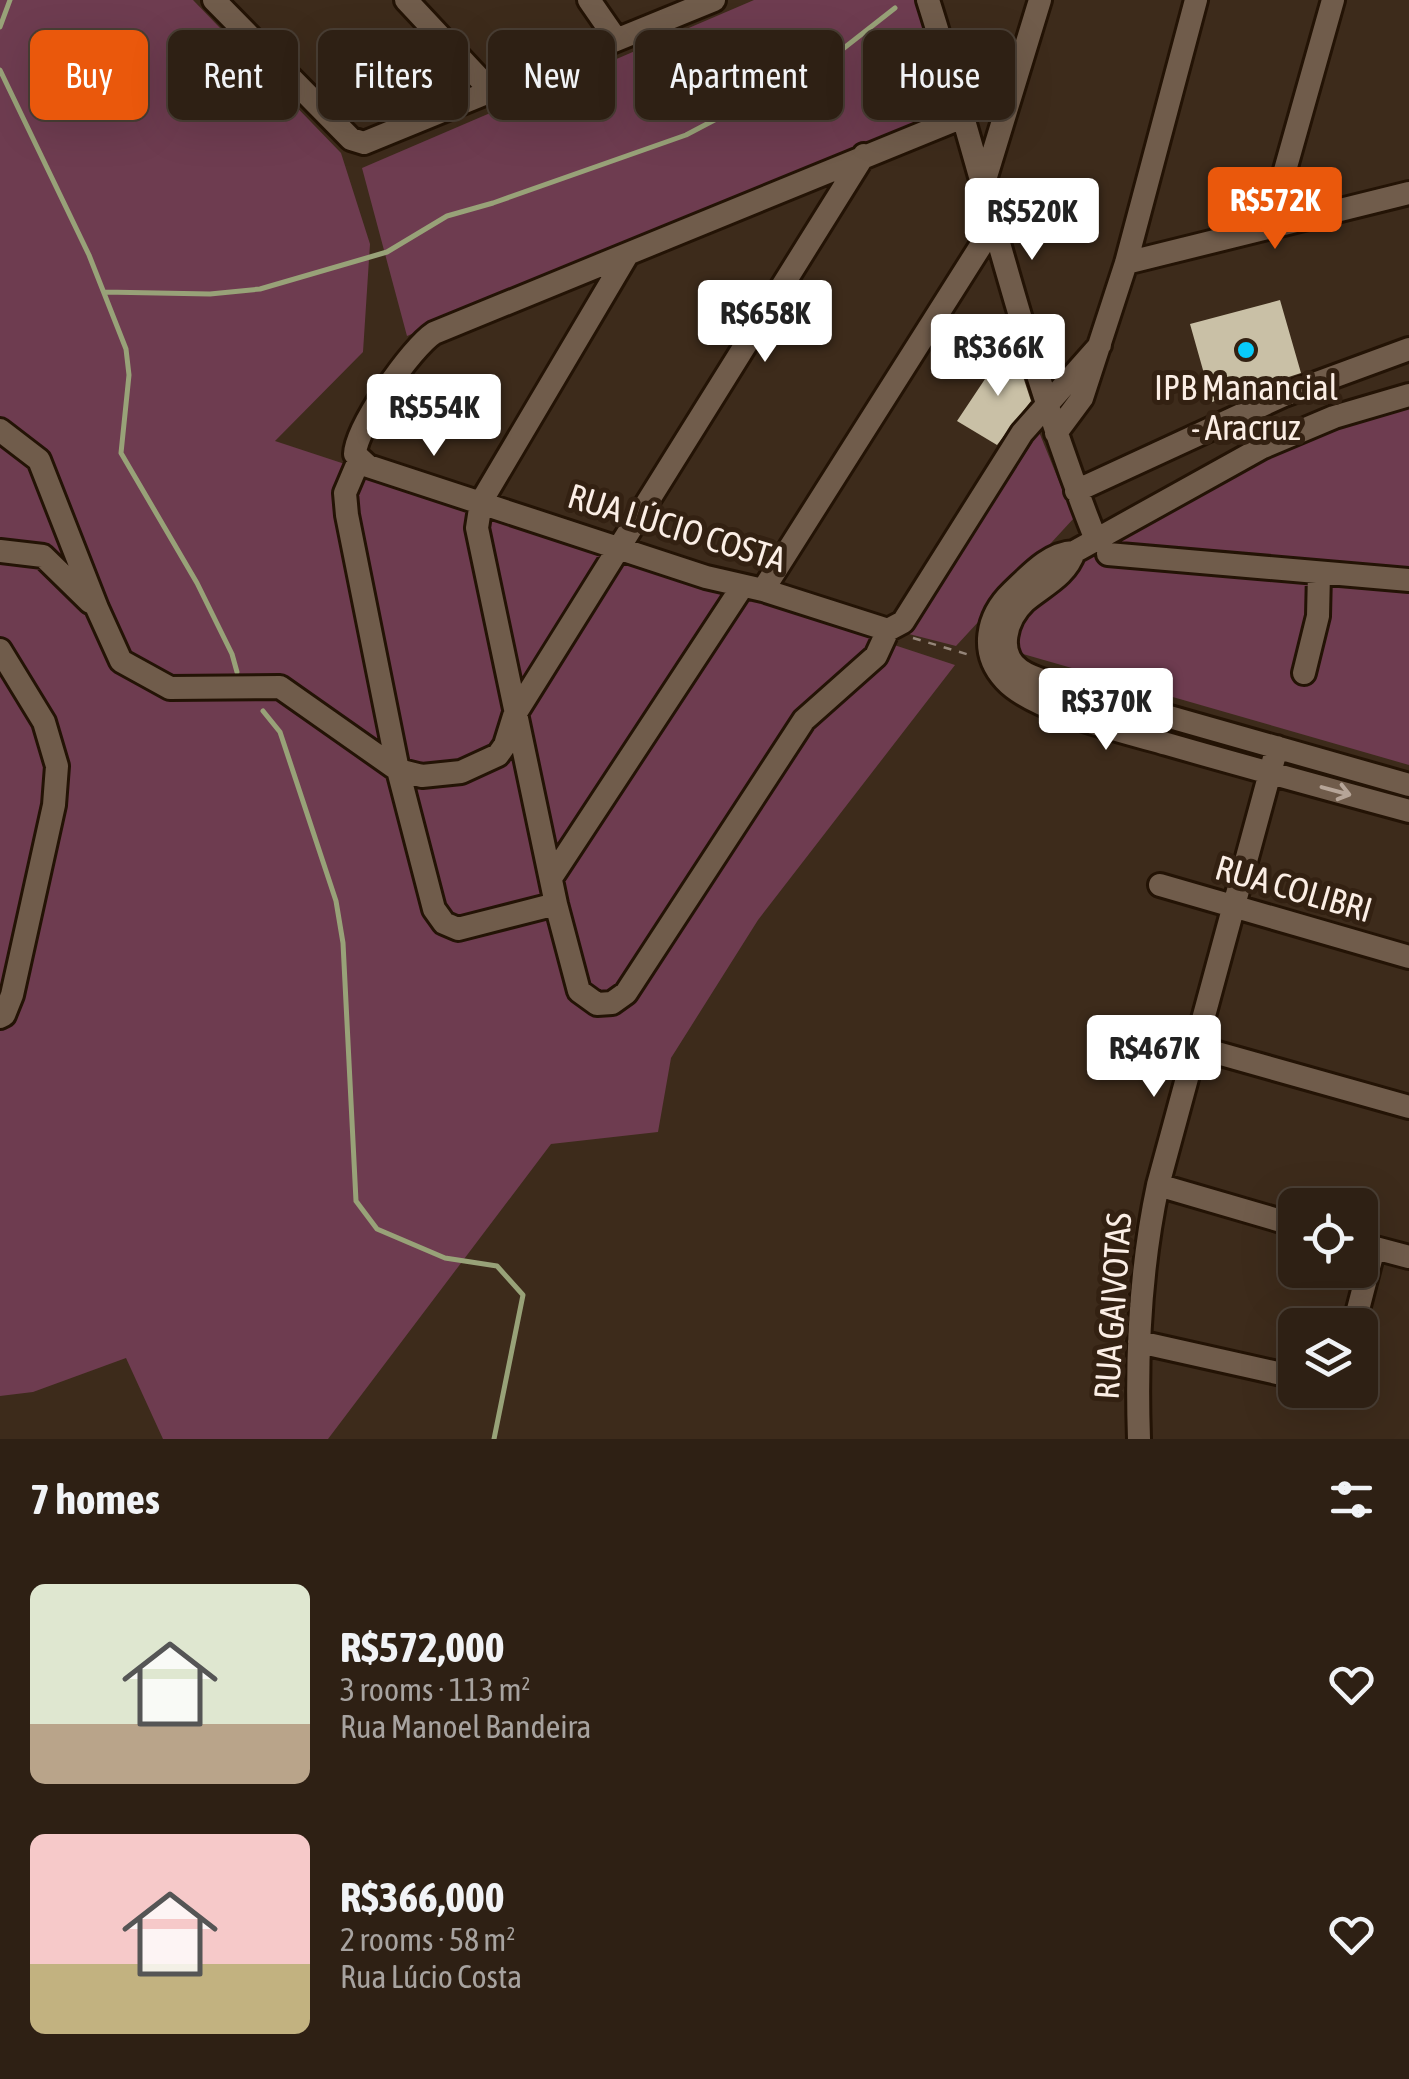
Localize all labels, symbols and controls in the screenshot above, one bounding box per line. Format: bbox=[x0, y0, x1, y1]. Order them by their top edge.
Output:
chip: Buy bbox=[30, 30, 148, 120]
chip: Rent bbox=[168, 30, 298, 120]
chip: Filters bbox=[318, 30, 468, 120]
chip: New bbox=[488, 30, 615, 120]
chip: Apartment bbox=[635, 30, 843, 120]
chip: House bbox=[863, 30, 1015, 120]
pin: R$572K bbox=[1194, 167, 1356, 252]
pin: R$520K bbox=[951, 178, 1113, 263]
text: R$572K bbox=[1230, 181, 1320, 218]
text: R$520K bbox=[987, 192, 1077, 229]
pin: R$658K bbox=[684, 280, 846, 365]
text: R$658K bbox=[720, 294, 810, 331]
pin: R$366K bbox=[917, 314, 1079, 399]
text: R$366K bbox=[953, 328, 1043, 365]
marker: IPB Manancial - Aracruz bbox=[1235, 339, 1257, 361]
place label: IPB Manancial - Aracruz bbox=[1154, 367, 1338, 447]
pin: R$554K bbox=[353, 374, 515, 459]
text: R$554K bbox=[389, 388, 479, 425]
street label: RUA LÚCIO COSTA bbox=[563, 475, 791, 579]
pin: R$370K bbox=[1025, 668, 1187, 753]
text: R$370K bbox=[1061, 682, 1151, 719]
one-way arrow bbox=[1320, 783, 1351, 802]
street label: RUA COLIBRI bbox=[1211, 847, 1377, 929]
pin: R$467K bbox=[1073, 1015, 1235, 1100]
text: R$467K bbox=[1109, 1029, 1199, 1066]
map controls bbox=[1278, 1188, 1378, 1408]
button: locate bbox=[1278, 1188, 1378, 1288]
street label: RUA GAIVOTAS bbox=[1086, 1211, 1138, 1401]
button: layers bbox=[1278, 1308, 1378, 1408]
icon: filters bbox=[1324, 1472, 1379, 1527]
text: 7 homes bbox=[30, 1475, 160, 1523]
text: R$572,000 bbox=[340, 1623, 505, 1671]
icon: home bbox=[110, 1624, 230, 1744]
icon: heart bbox=[1324, 1657, 1379, 1712]
text: 3 rooms · 113 m² bbox=[340, 1671, 530, 1708]
text: Rua Manoel Bandeira bbox=[340, 1708, 591, 1745]
text: R$366,000 bbox=[340, 1873, 505, 1921]
icon: home bbox=[110, 1874, 230, 1994]
icon: heart bbox=[1324, 1907, 1379, 1962]
text: 2 rooms · 58 m² bbox=[340, 1921, 515, 1958]
text: Rua Lúcio Costa bbox=[340, 1958, 522, 1995]

